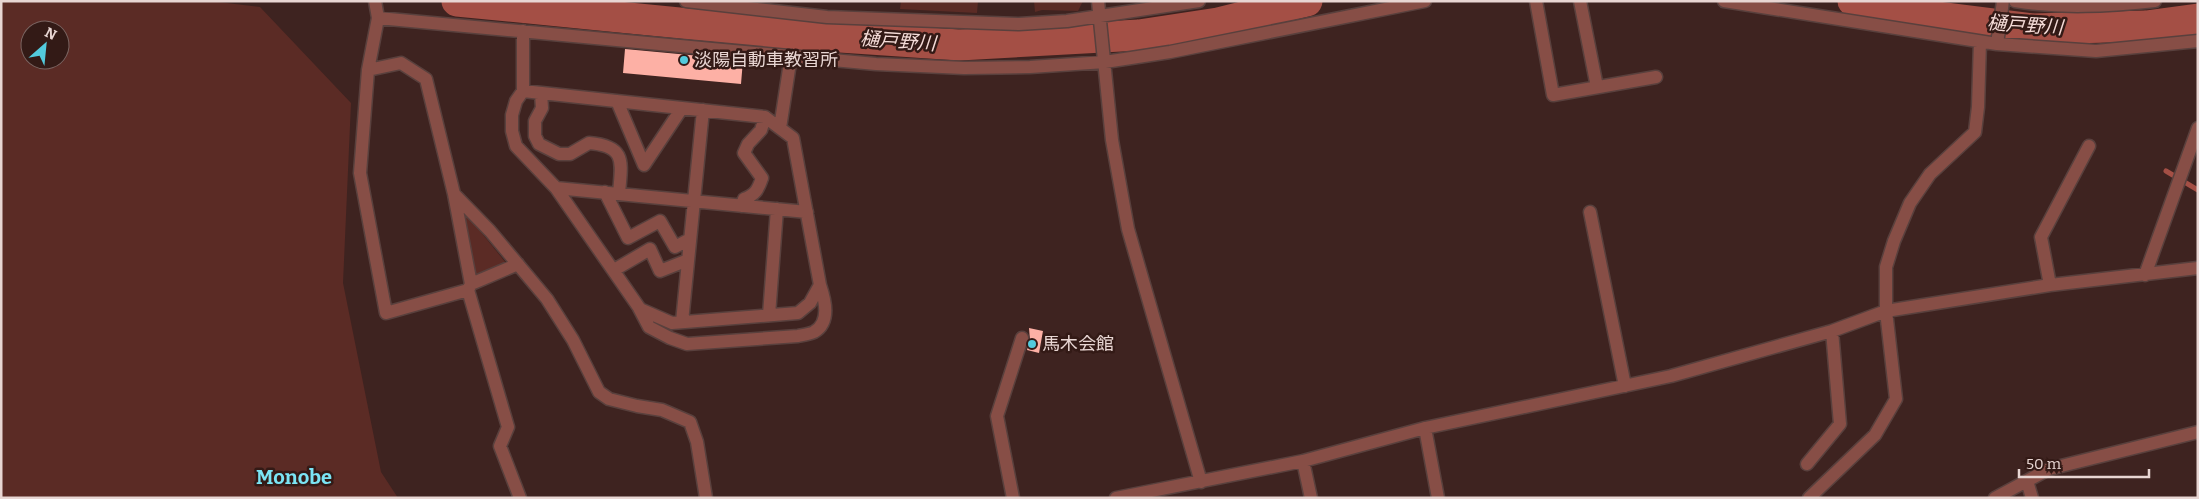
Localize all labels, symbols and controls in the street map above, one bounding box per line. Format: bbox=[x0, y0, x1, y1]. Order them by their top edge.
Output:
water label: 樋戸野川 bbox=[1986, 11, 2066, 39]
north arrow bbox=[20, 20, 70, 70]
text: N bbox=[42, 24, 60, 44]
water label: 樋戸野川 bbox=[859, 27, 939, 55]
place label: 淡陽自動車教習所 bbox=[694, 49, 838, 71]
marker: 淡陽自動車教習所 bbox=[678, 54, 690, 66]
place label: 馬木会館 bbox=[1042, 333, 1114, 355]
marker: 馬木会館 bbox=[1026, 338, 1038, 350]
scale bar bbox=[2019, 446, 2149, 478]
text: 50 m bbox=[2026, 455, 2062, 473]
district label: Monobe bbox=[256, 465, 332, 489]

